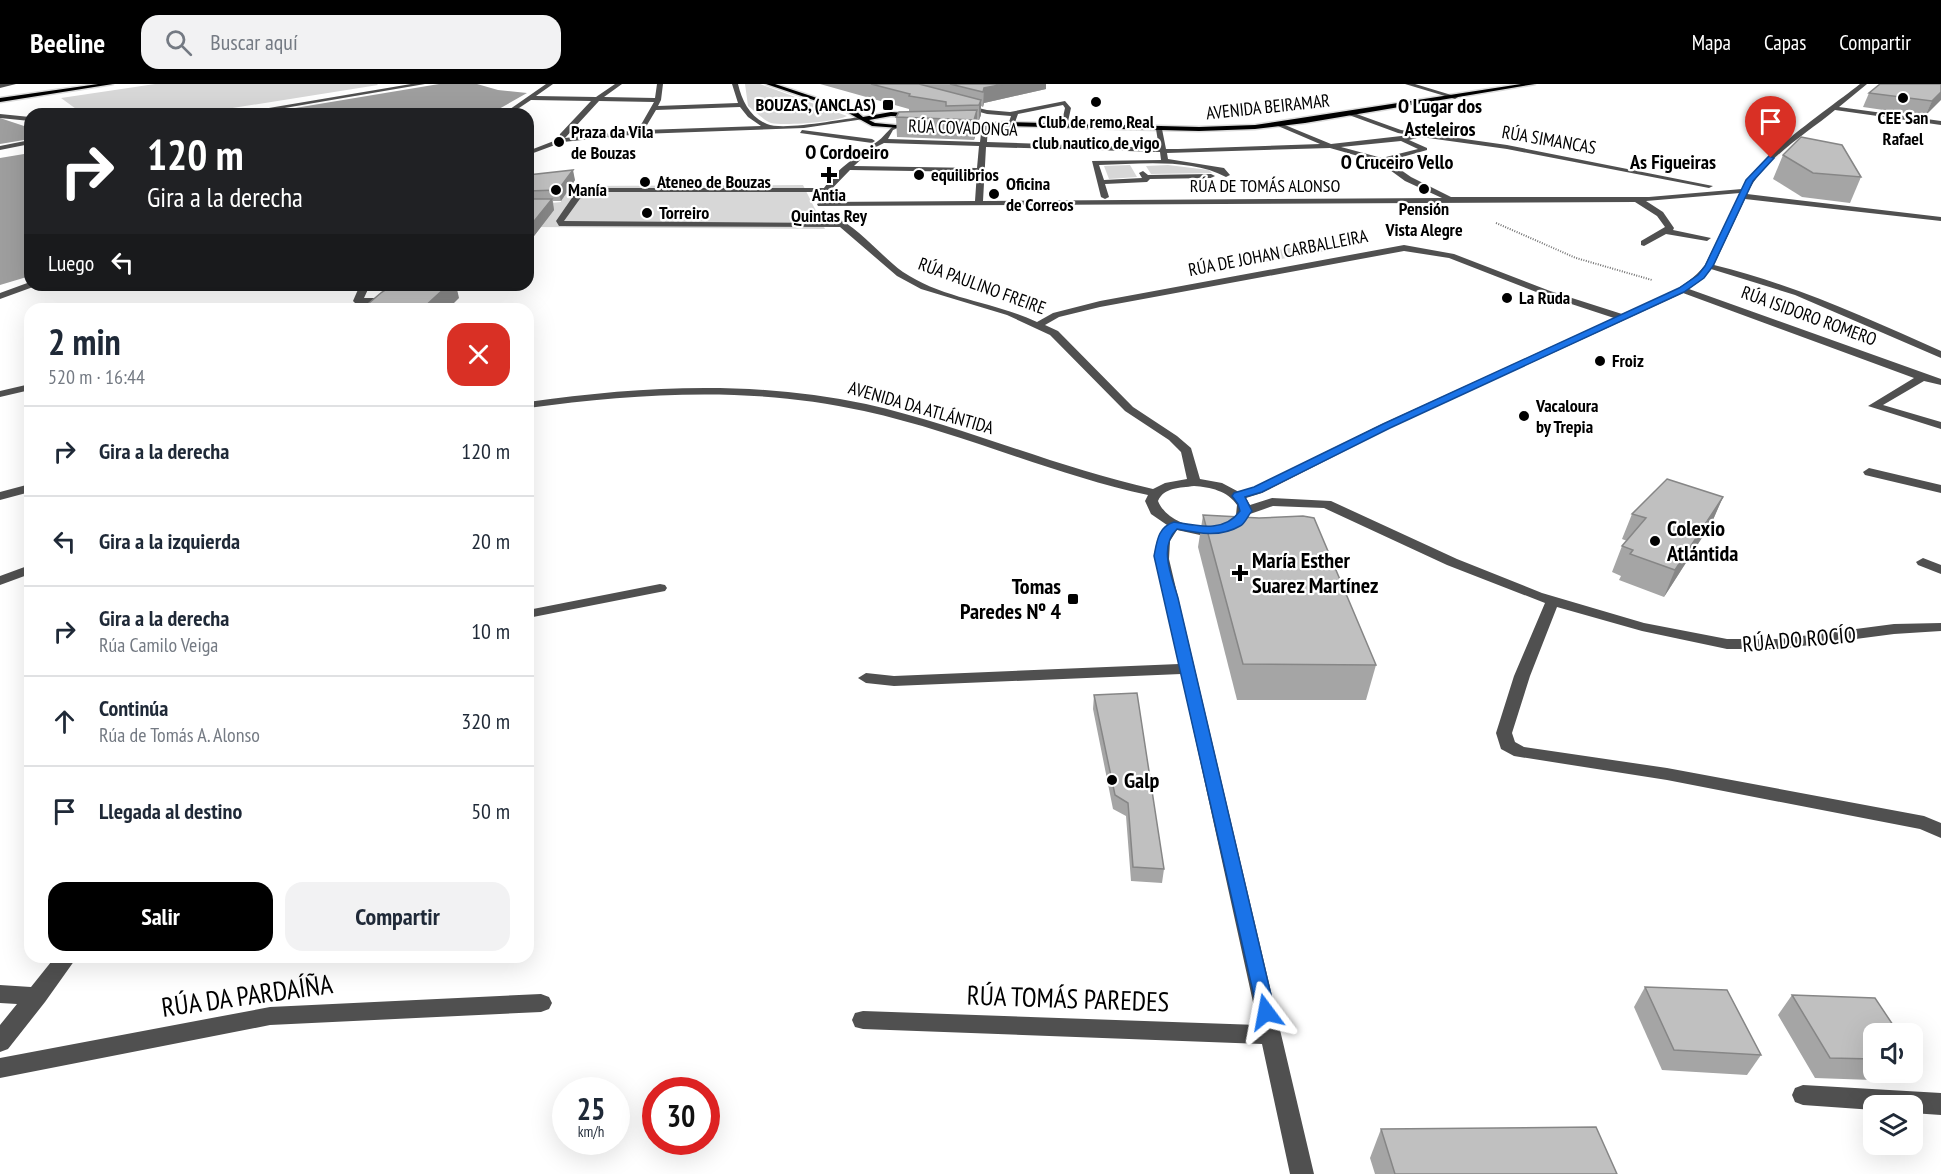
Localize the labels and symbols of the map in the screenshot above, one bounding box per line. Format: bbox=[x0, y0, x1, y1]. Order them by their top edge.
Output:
street label: AVENIDA BEIRAMAR bbox=[1205, 89, 1331, 124]
marker: CEE San Rafael bbox=[1896, 91, 1910, 105]
place label: BOUZAS, (ANCLAS) bbox=[755, 93, 876, 116]
district label: O Lugar dos Asteleiros bbox=[1398, 93, 1482, 142]
marker: Club de remo Real club nautico de vigo bbox=[1089, 95, 1103, 109]
pin bbox=[1745, 96, 1796, 158]
marker: BOUZAS, (ANCLAS) bbox=[881, 98, 895, 112]
place label: CEE San Rafael bbox=[1878, 106, 1928, 150]
place label: Club de remo Real club nautico de vigo bbox=[1032, 110, 1160, 154]
street label: RÚA COVADONGA bbox=[908, 114, 1019, 141]
place label: Praza da Vila de Bouzas bbox=[571, 120, 653, 164]
street label: RÚA SIMANCAS bbox=[1500, 120, 1598, 159]
marker: Praza da Vila de Bouzas bbox=[552, 135, 566, 149]
district label: O Cordoeiro bbox=[805, 139, 889, 165]
district label: O Cruceiro Vello bbox=[1341, 149, 1453, 175]
district label: As Figueiras bbox=[1629, 149, 1716, 175]
place label: equilibrios bbox=[931, 163, 999, 186]
marker: Antia Quintas Rey bbox=[822, 168, 836, 182]
marker: equilibrios bbox=[912, 168, 926, 182]
place label: Ateneo de Bouzas bbox=[656, 170, 771, 193]
place label: Oficina de Correos bbox=[1006, 172, 1073, 216]
street label: RÚA DE TOMÁS ALONSO bbox=[1190, 174, 1340, 197]
marker: Ateneo de Bouzas bbox=[638, 175, 652, 189]
place label: Manía bbox=[568, 178, 607, 201]
marker: Pensión Vista Alegre bbox=[1417, 182, 1431, 196]
marker: Manía bbox=[549, 183, 563, 197]
place label: Antia Quintas Rey bbox=[791, 183, 868, 227]
marker: Oficina de Correos bbox=[987, 187, 1001, 201]
place label: Pensión Vista Alegre bbox=[1384, 197, 1463, 241]
place label: Torreiro bbox=[659, 201, 709, 224]
marker: Torreiro bbox=[640, 206, 654, 220]
street label: RÚA DE JOHAN CARBALLEIRA bbox=[1186, 224, 1370, 281]
street label: RÚA PAULINO FREIRE bbox=[915, 252, 1049, 319]
street label: RÚA ISIDORO ROMERO bbox=[1738, 280, 1880, 351]
place label: La Ruda bbox=[1519, 286, 1570, 309]
marker: La Ruda bbox=[1500, 291, 1514, 305]
place label: Froiz bbox=[1612, 349, 1644, 372]
marker: Froiz bbox=[1593, 354, 1607, 368]
street label: AVENIDA DA ATLÁNTIDA bbox=[846, 376, 997, 439]
place label: Vacaloura by Trepia bbox=[1535, 394, 1598, 438]
marker: Vacaloura by Trepia bbox=[1517, 409, 1531, 423]
place label: Colexio Atlántida bbox=[1666, 514, 1738, 567]
marker: Colexio Atlántida bbox=[1648, 534, 1662, 548]
place label: María Esther Suarez Martínez bbox=[1252, 546, 1378, 599]
marker: María Esther Suarez Martínez bbox=[1233, 566, 1247, 580]
place label: Tomas Paredes Nº 4 bbox=[960, 572, 1061, 625]
marker: Tomas Paredes Nº 4 bbox=[1066, 592, 1080, 606]
street label: RÚA DO ROCÍO bbox=[1741, 620, 1857, 658]
place label: Galp bbox=[1124, 766, 1159, 794]
marker: Galp bbox=[1105, 773, 1119, 787]
street label: RÚA DA PARDAÍÑA bbox=[159, 966, 335, 1024]
street label: RÚA TOMÁS PAREDES bbox=[966, 977, 1170, 1019]
position arrow bbox=[1234, 980, 1298, 1044]
speed limit sign: 30 bbox=[642, 1077, 720, 1155]

